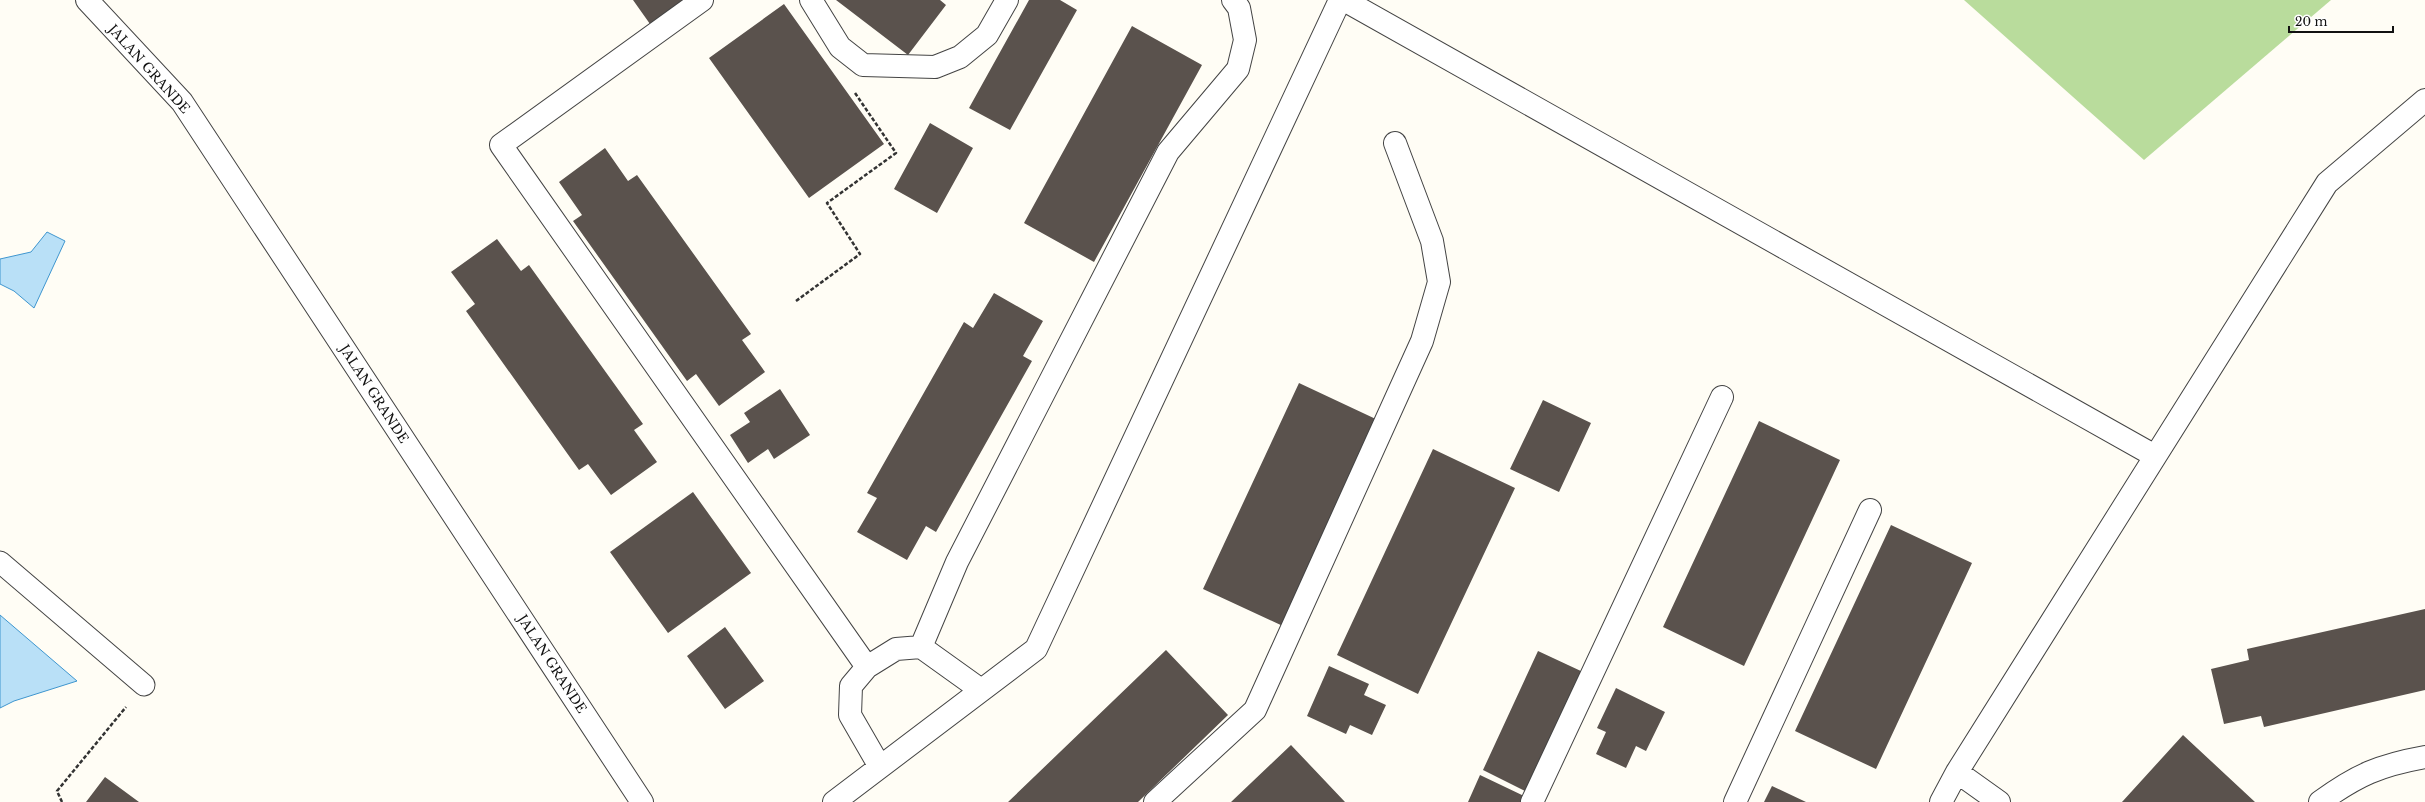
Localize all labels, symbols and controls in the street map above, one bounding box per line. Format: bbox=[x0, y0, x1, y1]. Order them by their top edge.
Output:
scale bar bbox=[2289, 8, 2393, 34]
text: 20 m bbox=[2295, 14, 2327, 29]
street label: JALAN GRANDE bbox=[103, 19, 193, 117]
street label: JALAN GRANDE bbox=[335, 340, 412, 446]
street label: JALAN GRANDE bbox=[513, 610, 590, 716]

